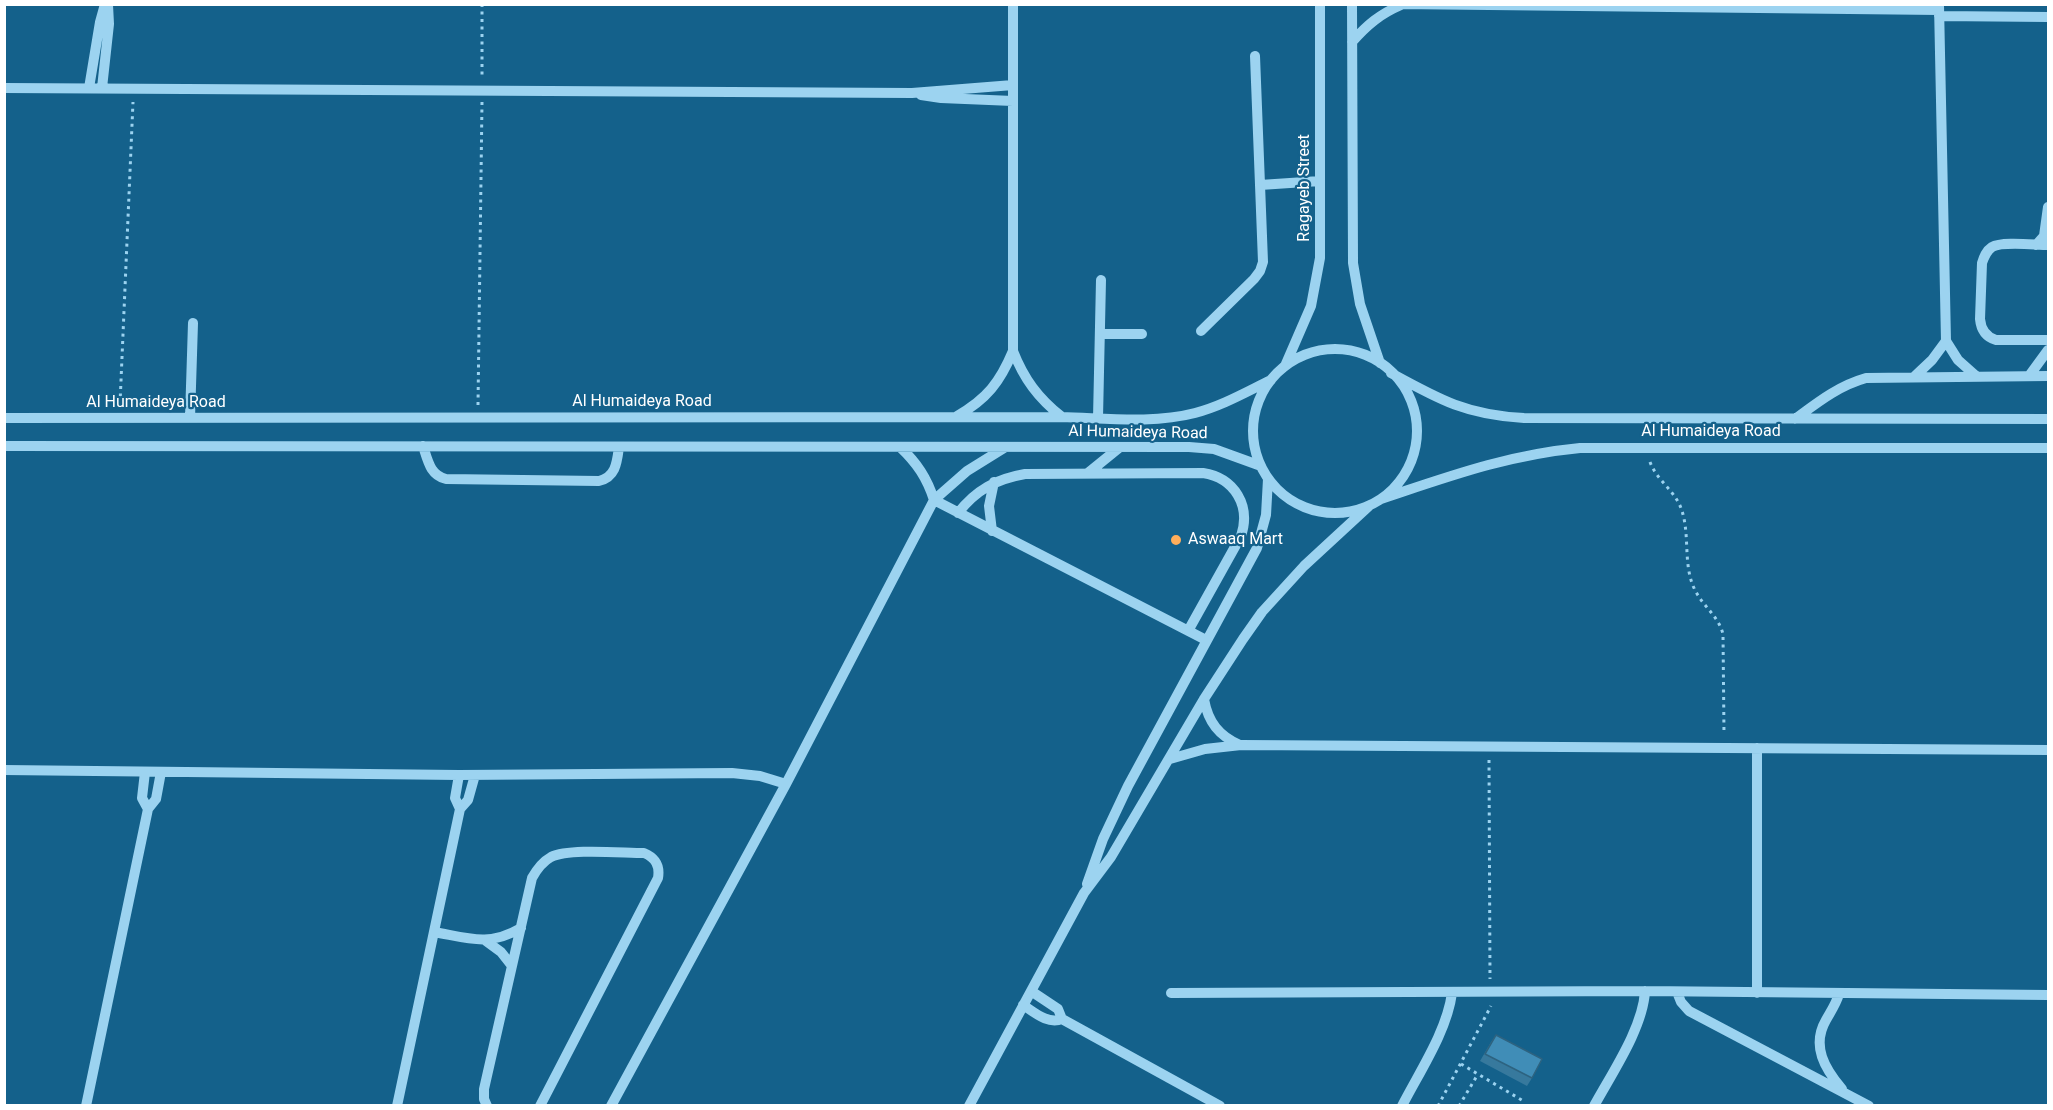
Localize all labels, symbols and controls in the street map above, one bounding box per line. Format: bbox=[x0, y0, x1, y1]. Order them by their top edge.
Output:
street label: Ragayeb Street bbox=[1295, 134, 1315, 242]
street label: Al Humaideya Road bbox=[572, 392, 712, 412]
street label: Al Humaideya Road bbox=[86, 393, 226, 413]
street label: Al Humaideya Road bbox=[1068, 422, 1208, 444]
street label: Al Humaideya Road bbox=[1641, 422, 1781, 442]
place label: Aswaaq Mart bbox=[1188, 530, 1283, 550]
marker: Aswaaq Mart bbox=[1169, 533, 1183, 547]

